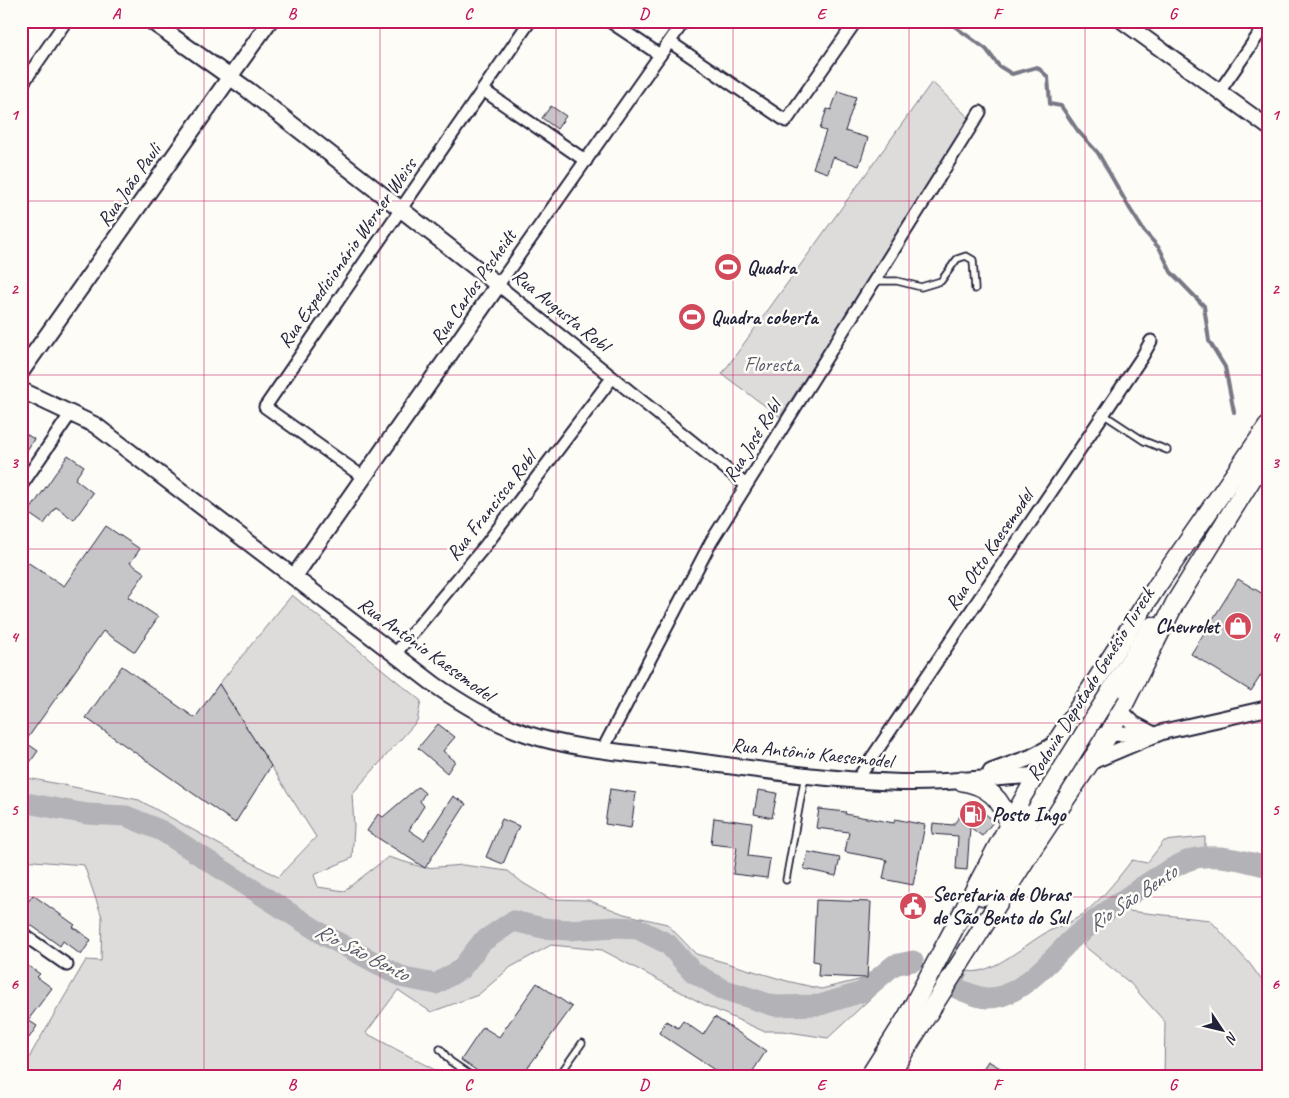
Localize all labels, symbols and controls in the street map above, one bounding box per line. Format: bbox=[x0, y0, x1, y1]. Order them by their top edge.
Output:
text: A bbox=[112, 4, 122, 24]
text: B bbox=[288, 4, 298, 24]
text: C bbox=[464, 4, 474, 24]
text: D bbox=[639, 4, 650, 24]
text: E bbox=[817, 4, 828, 24]
text: F bbox=[993, 4, 1004, 24]
text: G bbox=[1169, 4, 1179, 24]
text: 1 bbox=[10, 105, 19, 125]
text: 1 bbox=[1271, 105, 1280, 125]
street label: Rua João Pauli bbox=[92, 137, 168, 231]
street label: Rua Expedicionário Werner Weiss bbox=[272, 151, 423, 353]
street label: Rua Carlos Pscheidt bbox=[424, 223, 523, 349]
sports icon: Quadra bbox=[713, 252, 743, 282]
place label: Quadra bbox=[747, 255, 798, 280]
street label: Rua Augusta Robl bbox=[507, 263, 618, 359]
text: 2 bbox=[10, 279, 19, 299]
text: 2 bbox=[1271, 279, 1280, 299]
sports icon: Quadra coberta bbox=[677, 302, 707, 332]
place label: Quadra coberta bbox=[711, 305, 819, 330]
park label: Floresta bbox=[744, 352, 801, 377]
street label: Rua José Robl bbox=[717, 393, 789, 486]
street label: Rua Francisca Robl bbox=[441, 444, 544, 566]
text: 3 bbox=[10, 453, 19, 473]
text: 3 bbox=[1271, 453, 1280, 473]
street label: Rua Otto Kaesemodel bbox=[939, 482, 1041, 615]
street label: Rodovia Deputado Genésio Tureck bbox=[1021, 582, 1160, 785]
street label: Rua Antônio Kaesemodel bbox=[353, 591, 502, 709]
shop icon: Chevrolet bbox=[1223, 611, 1253, 641]
place label: Chevrolet bbox=[1155, 614, 1221, 639]
text: 4 bbox=[10, 627, 19, 647]
text: 4 bbox=[1271, 627, 1280, 647]
street label: Rua Antônio Kaesemodel bbox=[730, 732, 897, 774]
fuel station icon: Posto Ingo bbox=[958, 799, 988, 829]
text: 5 bbox=[11, 800, 20, 820]
text: 5 bbox=[1272, 800, 1281, 820]
place label: Posto Ingo bbox=[992, 802, 1067, 827]
water label: Rio São Bento bbox=[1083, 858, 1183, 937]
place label: Secretaria de Obras de São Bento do Sul bbox=[932, 882, 1073, 930]
public building icon: Secretaria de Obras de São Bento do Sul bbox=[898, 891, 928, 921]
water label: Rio São Bento bbox=[311, 917, 415, 988]
text: 6 bbox=[10, 974, 19, 994]
text: 6 bbox=[1271, 974, 1280, 994]
north arrow bbox=[1196, 1006, 1246, 1056]
text: N bbox=[1221, 1029, 1242, 1048]
text: A bbox=[112, 1075, 122, 1095]
text: B bbox=[288, 1075, 298, 1095]
text: C bbox=[464, 1075, 474, 1095]
text: D bbox=[639, 1075, 650, 1095]
text: E bbox=[817, 1075, 828, 1095]
text: F bbox=[993, 1075, 1004, 1095]
text: G bbox=[1169, 1075, 1179, 1095]

